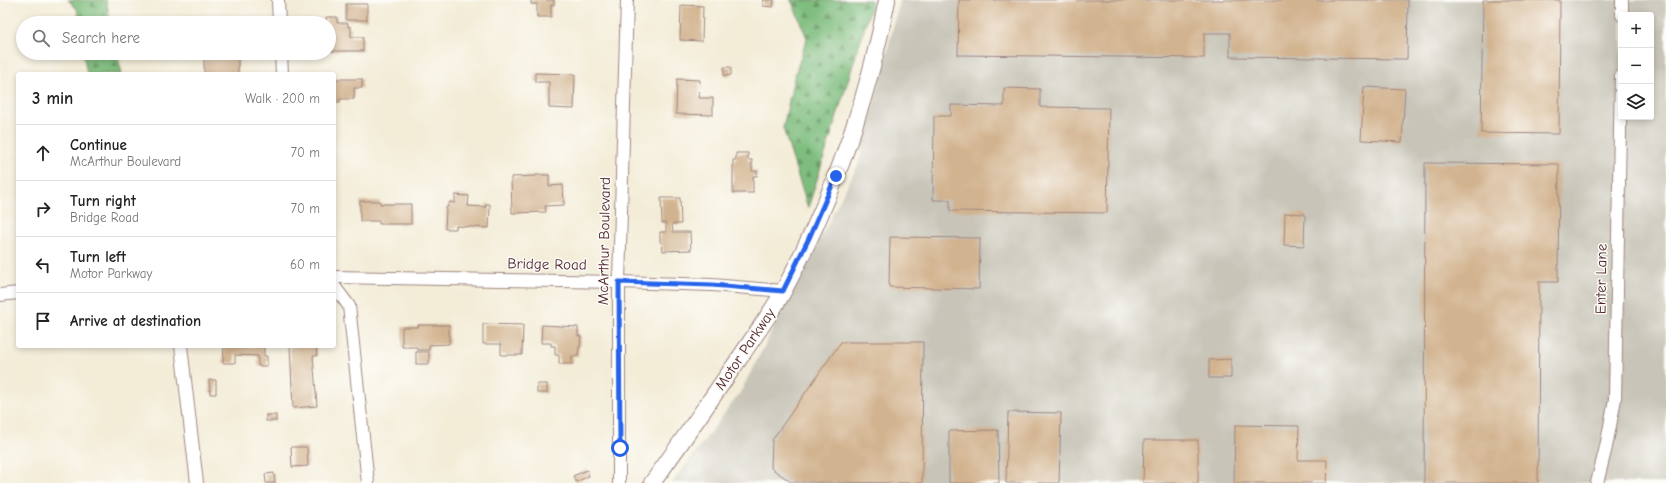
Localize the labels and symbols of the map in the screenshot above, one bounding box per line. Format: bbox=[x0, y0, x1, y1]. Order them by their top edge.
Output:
route end bbox=[827, 167, 845, 185]
street label: McArthur Boulevard bbox=[594, 177, 614, 305]
street label: Enter Lane bbox=[1591, 243, 1611, 314]
street label: Bridge Road bbox=[507, 254, 587, 274]
street label: Motor Parkway bbox=[711, 304, 779, 393]
route start bbox=[611, 439, 629, 457]

